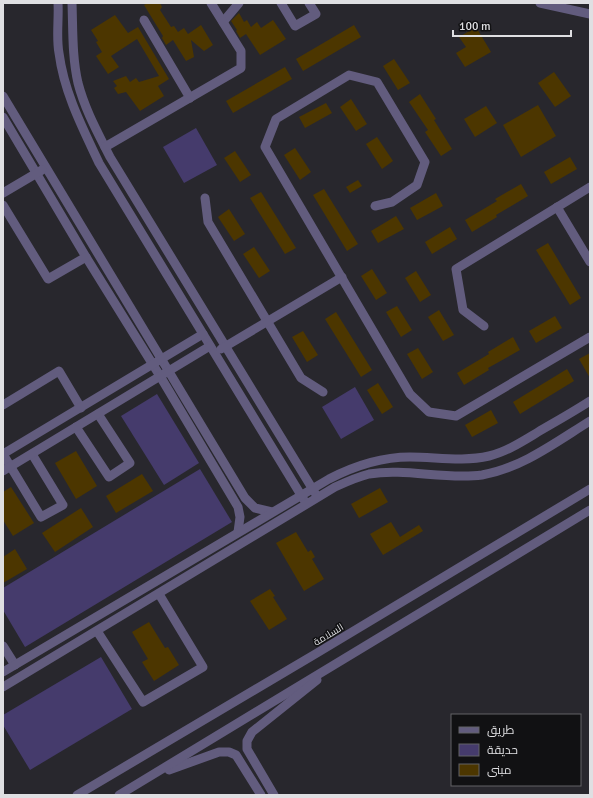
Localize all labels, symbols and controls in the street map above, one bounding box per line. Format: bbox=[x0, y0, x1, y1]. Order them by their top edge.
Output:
scale bar bbox=[453, 12, 571, 38]
text: 100 m bbox=[459, 19, 491, 34]
street label: السلامة bbox=[311, 621, 346, 648]
legend bbox=[451, 714, 581, 786]
text: طريق bbox=[487, 723, 515, 738]
text: حديقة bbox=[487, 743, 518, 758]
text: مبنى bbox=[487, 763, 512, 778]

